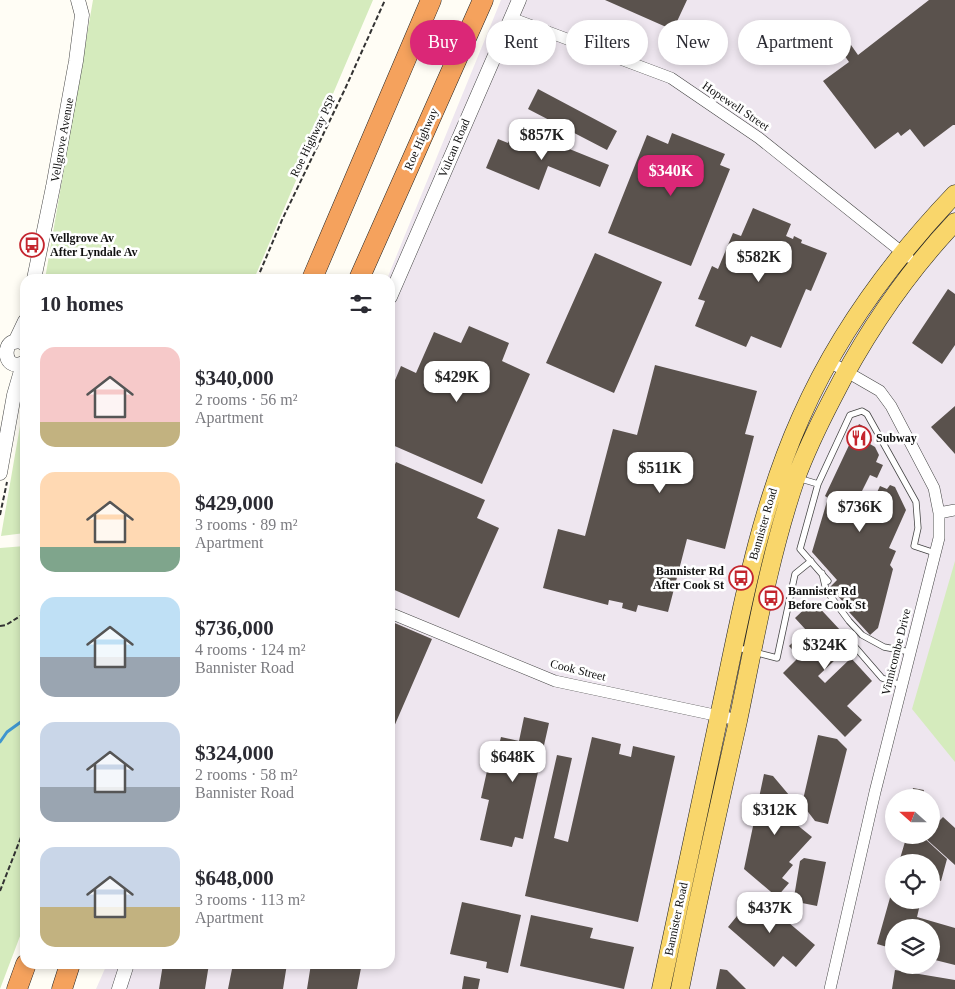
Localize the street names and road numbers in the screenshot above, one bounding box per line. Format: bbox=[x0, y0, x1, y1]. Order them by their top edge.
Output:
street label: Hopewell Street bbox=[700, 78, 773, 134]
street label: Roe Highway PSP bbox=[287, 92, 339, 179]
street label: Vellgrove Avenue bbox=[48, 97, 76, 183]
street label: Roe Highway bbox=[401, 106, 441, 172]
street label: Vulcan Road bbox=[435, 117, 473, 179]
street label: Bannister Road bbox=[746, 486, 780, 562]
street label: Vinnicombe Drive bbox=[878, 607, 914, 697]
street label: Cook Street bbox=[549, 656, 608, 684]
street label: Bannister Road bbox=[661, 881, 691, 957]

